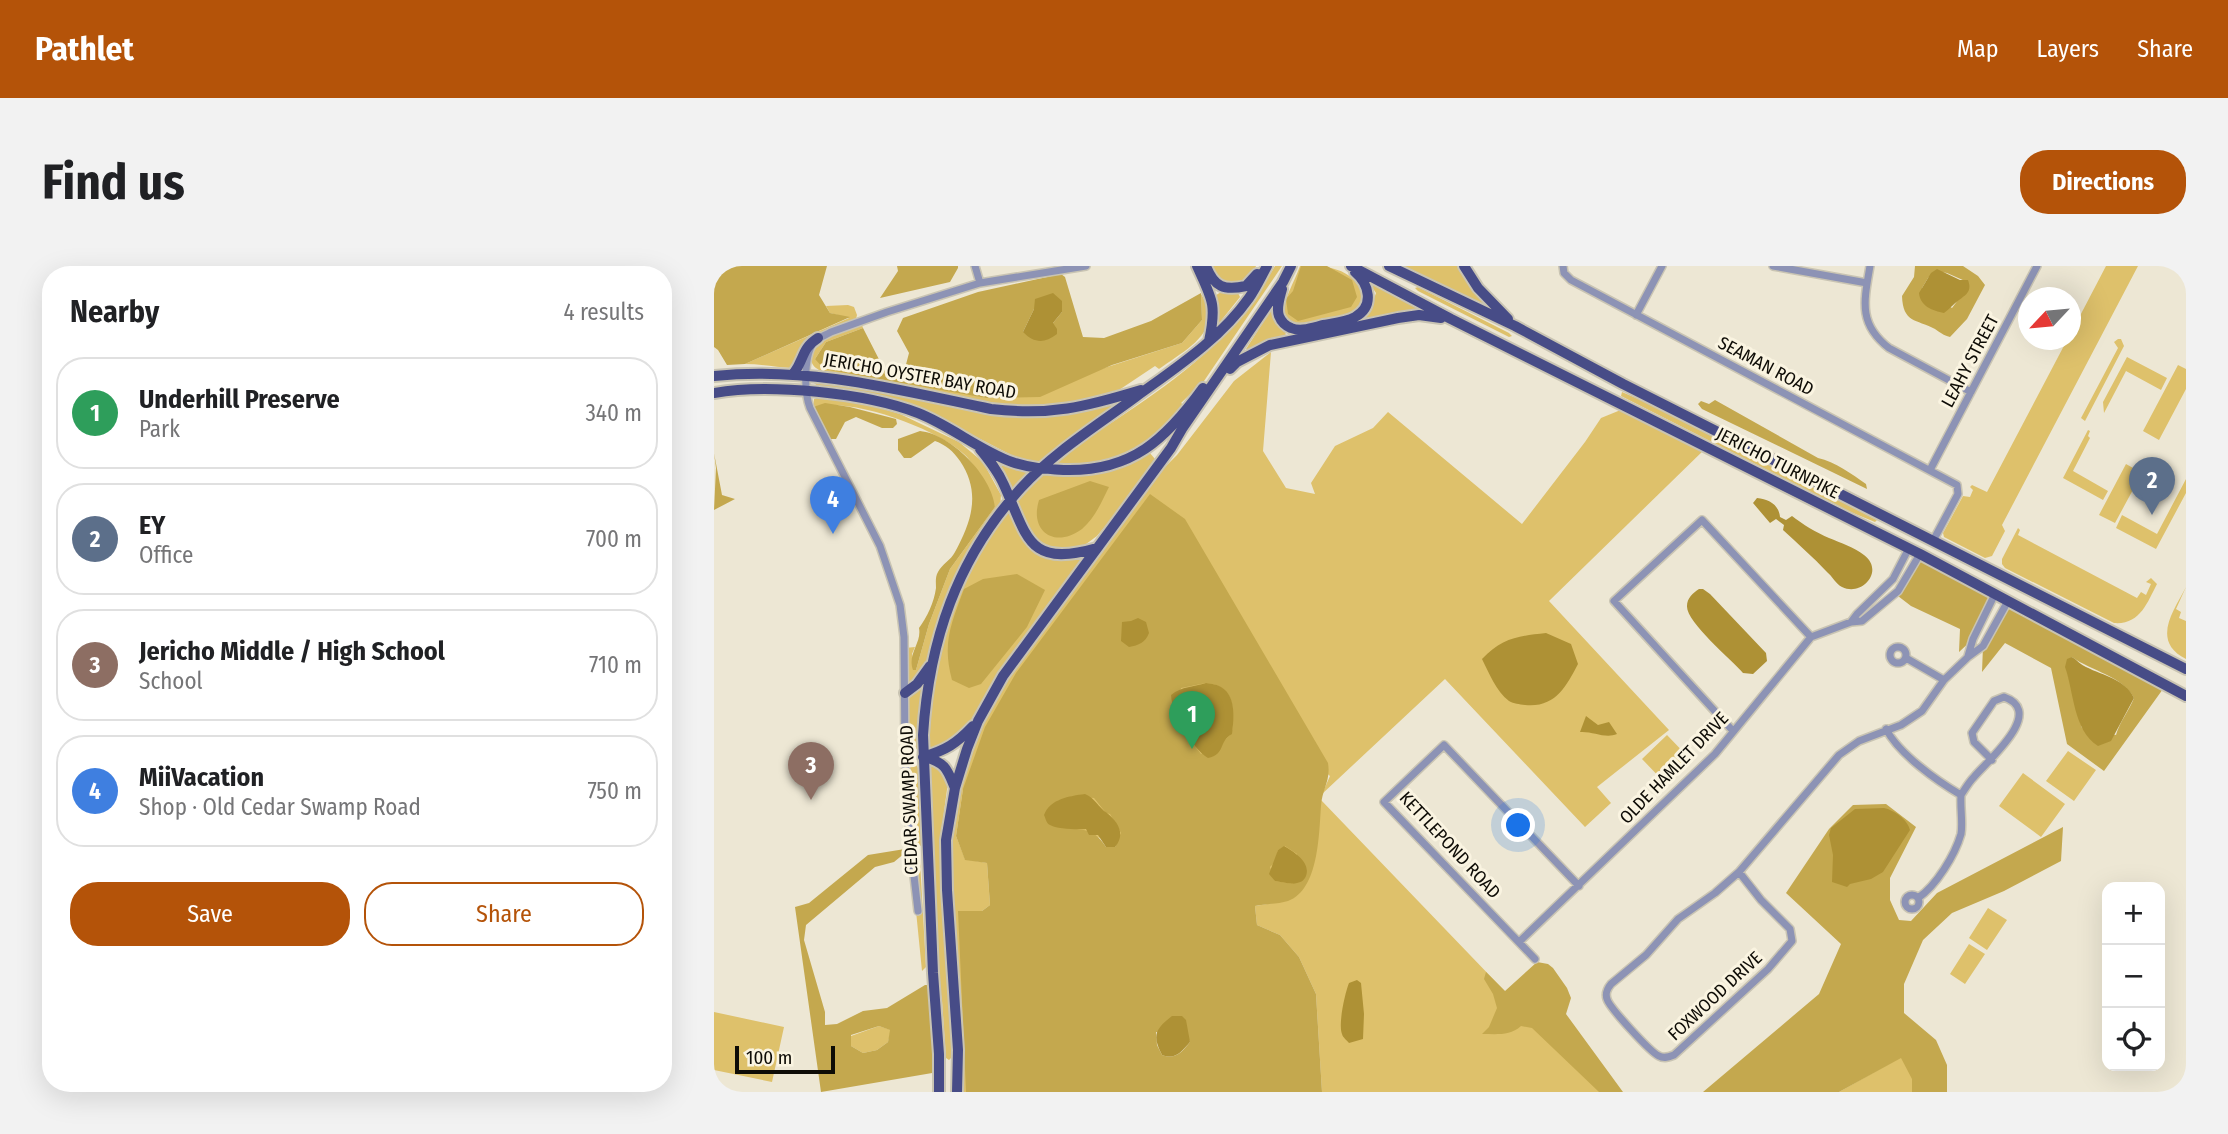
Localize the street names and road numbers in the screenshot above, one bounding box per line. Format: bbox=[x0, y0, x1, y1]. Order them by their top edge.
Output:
street label: LEAHY STREET bbox=[1936, 310, 2004, 411]
street label: SEAMAN ROAD bbox=[1714, 332, 1818, 400]
street label: JERICHO OYSTER BAY ROAD bbox=[822, 348, 1018, 404]
street label: JERICHO TURNPIKE bbox=[1713, 423, 1843, 503]
street label: OLDE HAMLET DRIVE bbox=[1615, 707, 1733, 829]
street label: CEDAR SWAMP ROAD bbox=[895, 725, 923, 875]
street label: KETTLEPOND ROAD bbox=[1395, 787, 1505, 903]
street label: FOXWOOD DRIVE bbox=[1663, 947, 1767, 1045]

